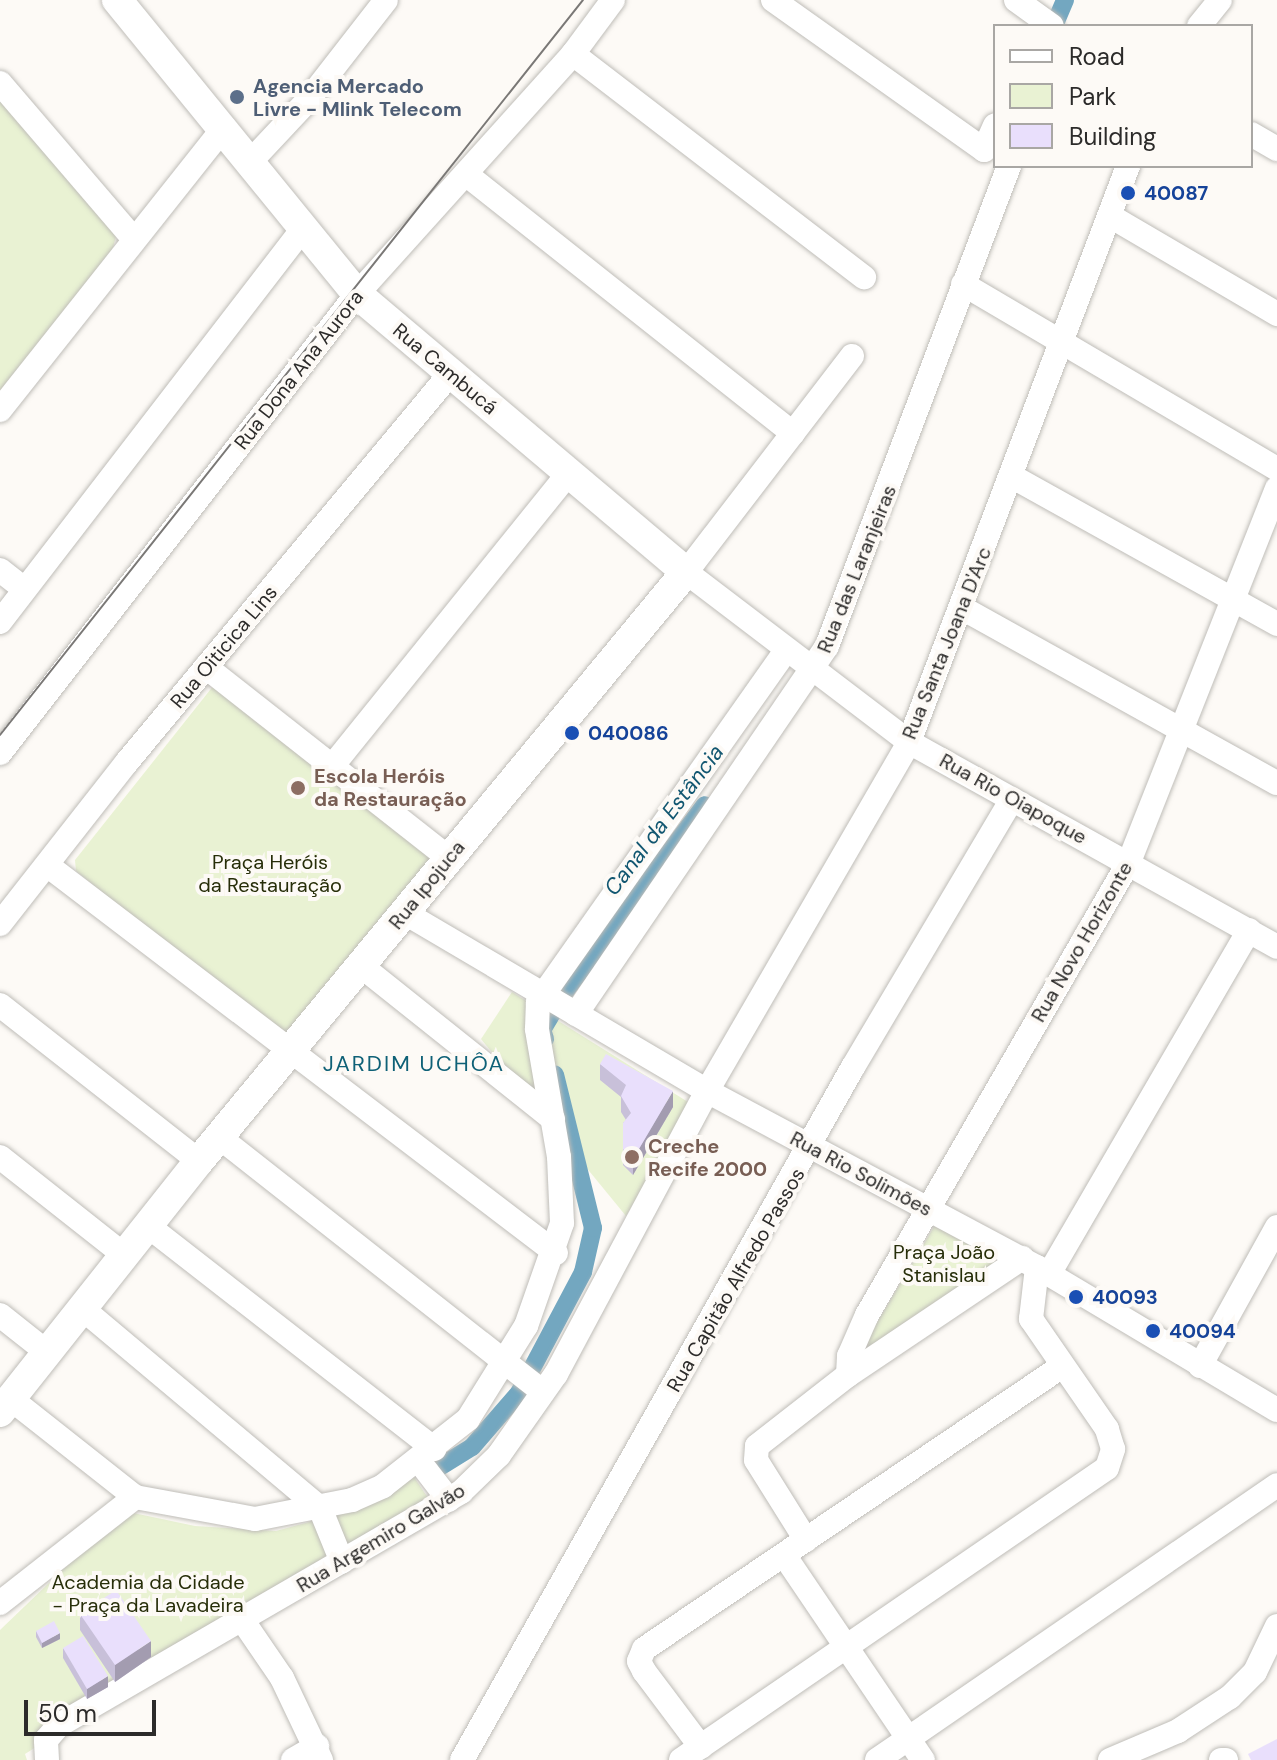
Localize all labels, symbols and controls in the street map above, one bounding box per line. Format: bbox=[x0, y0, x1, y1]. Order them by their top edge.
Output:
legend bbox=[993, 24, 1253, 168]
text: Road bbox=[1069, 41, 1125, 72]
place label: Agencia Mercado Livre - Mlink Telecom bbox=[253, 74, 462, 121]
text: Park bbox=[1069, 81, 1116, 112]
marker: Agencia Mercado Livre - Mlink Telecom bbox=[228, 88, 246, 106]
text: Building bbox=[1069, 121, 1156, 152]
place label: 40087 bbox=[1144, 181, 1208, 205]
marker: 40087 bbox=[1119, 184, 1137, 202]
street label: Rua Dona Ana Aurora bbox=[229, 286, 369, 454]
street label: Rua Cambucá bbox=[388, 318, 502, 420]
street label: Rua das Laranjeiras bbox=[812, 482, 902, 656]
street label: Rua Santa Joana D'Arc bbox=[897, 543, 997, 743]
street label: Rua Oiticica Lins bbox=[166, 581, 282, 713]
place label: 040086 bbox=[588, 721, 669, 745]
marker: 040086 bbox=[563, 724, 581, 742]
water label: Canal da Estância bbox=[599, 739, 729, 901]
street label: Rua Rio Oiapoque bbox=[935, 749, 1091, 849]
place label: Escola Heróis da Restauração bbox=[314, 764, 467, 811]
marker: Escola Heróis da Restauração bbox=[289, 779, 307, 797]
street label: Rua Ipojuca bbox=[384, 836, 470, 934]
park label: Praça Heróis da Restauração bbox=[198, 850, 342, 897]
street label: Rua Novo Horizonte bbox=[1026, 858, 1138, 1026]
district label: JARDIM UCHÔA bbox=[323, 1051, 505, 1077]
street label: Rua Rio Solimões bbox=[786, 1127, 936, 1221]
place label: Creche Recife 2000 bbox=[648, 1134, 767, 1181]
marker: Creche Recife 2000 bbox=[623, 1148, 641, 1166]
street label: Rua Capitão Alfredo Passos bbox=[662, 1164, 810, 1396]
park label: Praça João Stanislau bbox=[893, 1241, 995, 1288]
place label: 40093 bbox=[1092, 1285, 1158, 1309]
marker: 40093 bbox=[1067, 1288, 1085, 1306]
place label: 40094 bbox=[1169, 1319, 1236, 1343]
marker: 40094 bbox=[1144, 1322, 1162, 1340]
street label: Rua Argemiro Galvão bbox=[292, 1478, 470, 1598]
park label: Academia da Cidade - Praça da Lavadeira bbox=[52, 1570, 244, 1617]
scale bar bbox=[28, 1684, 160, 1734]
text: 50 m bbox=[38, 1698, 97, 1729]

